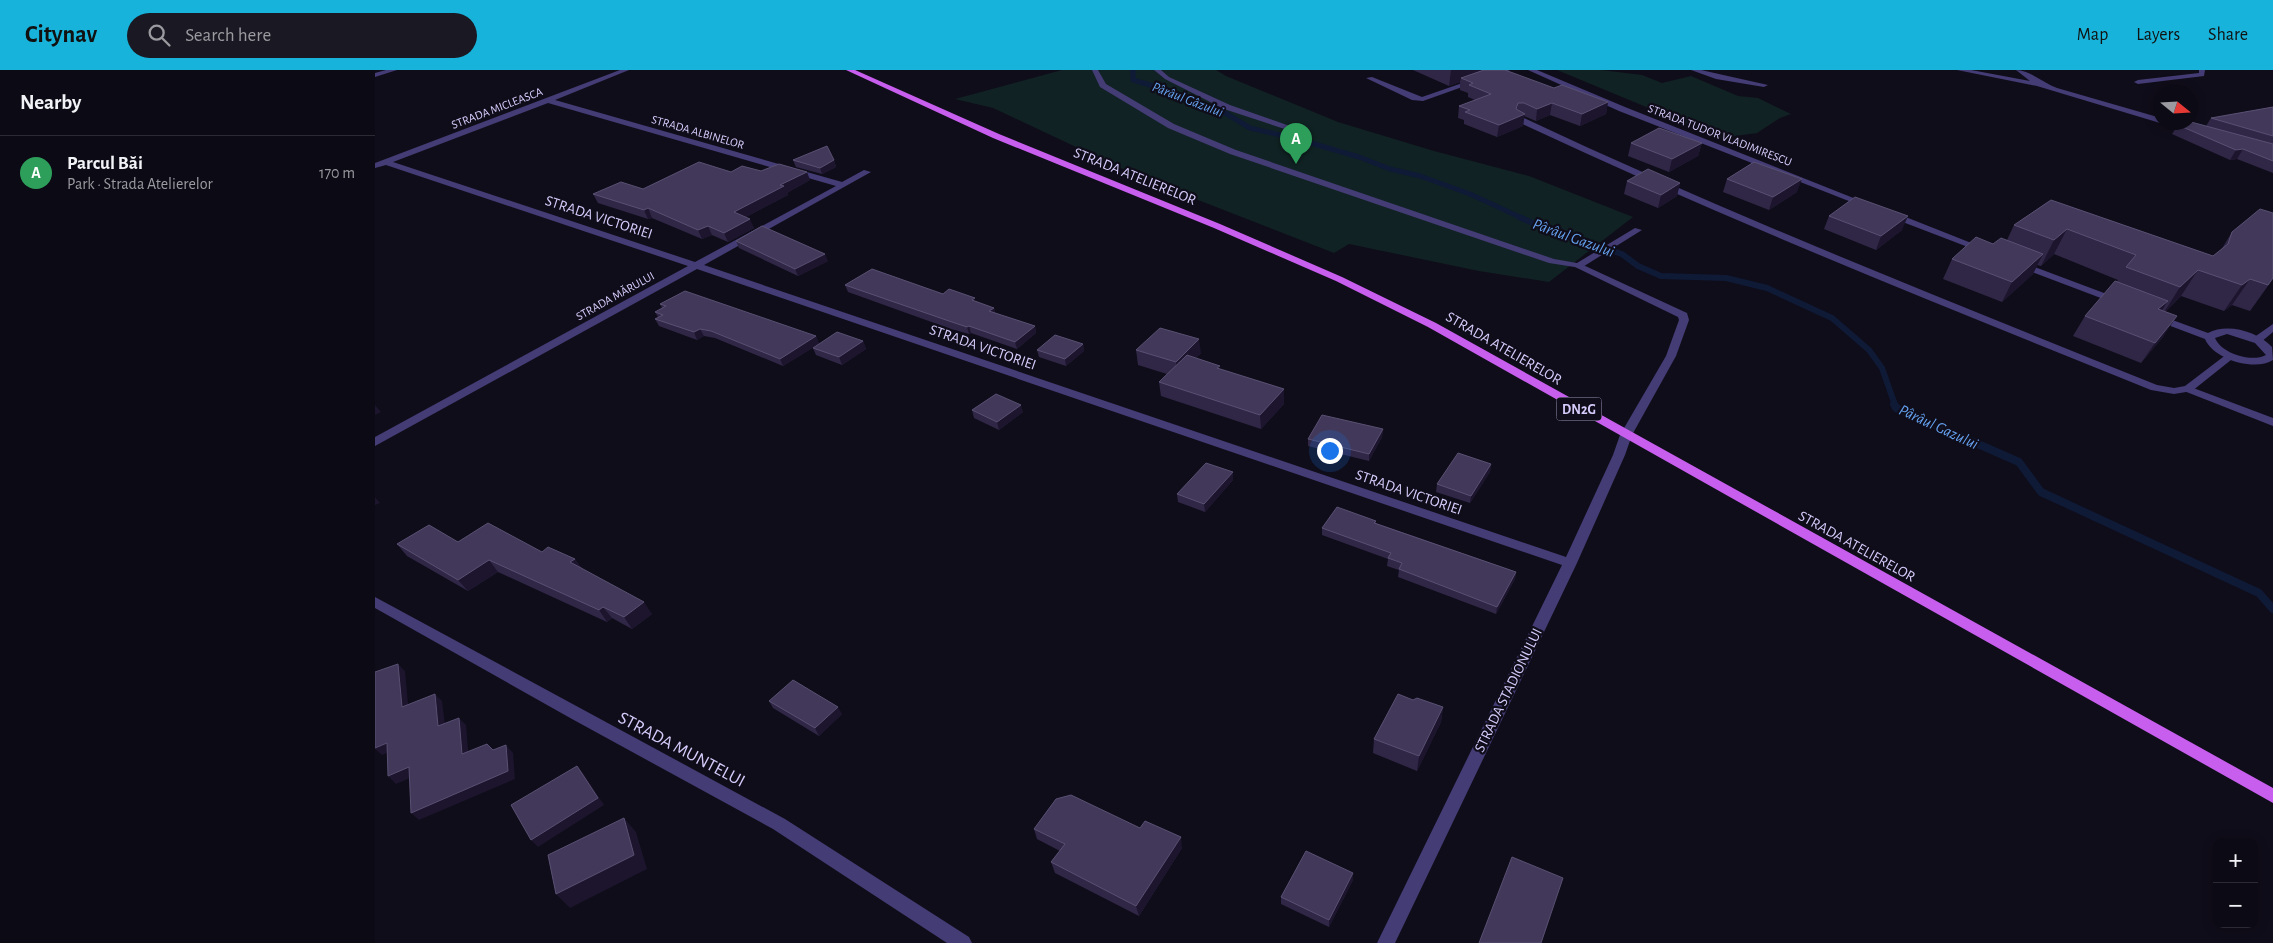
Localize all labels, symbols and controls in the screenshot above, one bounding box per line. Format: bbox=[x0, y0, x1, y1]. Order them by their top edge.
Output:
search box bbox=[127, 13, 477, 58]
icon: search bbox=[145, 21, 173, 49]
text: Citynav bbox=[25, 23, 97, 47]
text: Search here bbox=[185, 26, 271, 45]
text: Map bbox=[2077, 26, 2108, 44]
text: Layers bbox=[2136, 26, 2180, 44]
text: Share bbox=[2208, 26, 2248, 44]
water label: Pârâul Gâzului bbox=[1150, 80, 1225, 120]
street label: STRADA MICLEASCA bbox=[450, 85, 544, 131]
north arrow bbox=[2153, 85, 2198, 130]
text: Nearby bbox=[20, 92, 81, 113]
street label: STRADA TUDOR VLADIMIRESCU bbox=[1646, 102, 1794, 168]
street label: STRADA ALBINELOR bbox=[650, 113, 746, 151]
pin: A bbox=[1280, 123, 1312, 164]
street label: STRADA ATELIERELOR bbox=[1071, 145, 1198, 208]
text: Parcul Băi bbox=[67, 154, 143, 173]
text: A bbox=[31, 165, 41, 181]
text: 170 m bbox=[319, 165, 355, 181]
text: Park · Strada Atelierelor bbox=[67, 176, 213, 192]
street label: STRADA VICTORIEI bbox=[543, 193, 654, 242]
water label: Pârâul Gazului bbox=[1531, 216, 1617, 260]
street label: STRADA MĂRULUI bbox=[573, 269, 656, 322]
street label: STRADA ATELIERELOR bbox=[1443, 309, 1564, 388]
street label: STRADA VICTORIEI bbox=[928, 322, 1038, 373]
road number: DN2G bbox=[1557, 398, 1601, 420]
water label: Pârâul Gazului bbox=[1897, 402, 1981, 452]
your location bbox=[1317, 438, 1343, 464]
street label: STRADA VICTORIEI bbox=[1354, 467, 1464, 518]
street label: STRADA ATELIERELOR bbox=[1796, 508, 1918, 585]
street label: STRADA STADIONULUI bbox=[1472, 626, 1545, 755]
street label: STRADA MUNTELUI bbox=[615, 709, 748, 791]
map controls bbox=[2213, 838, 2258, 928]
button: + bbox=[2213, 838, 2258, 883]
button: − bbox=[2213, 883, 2258, 928]

